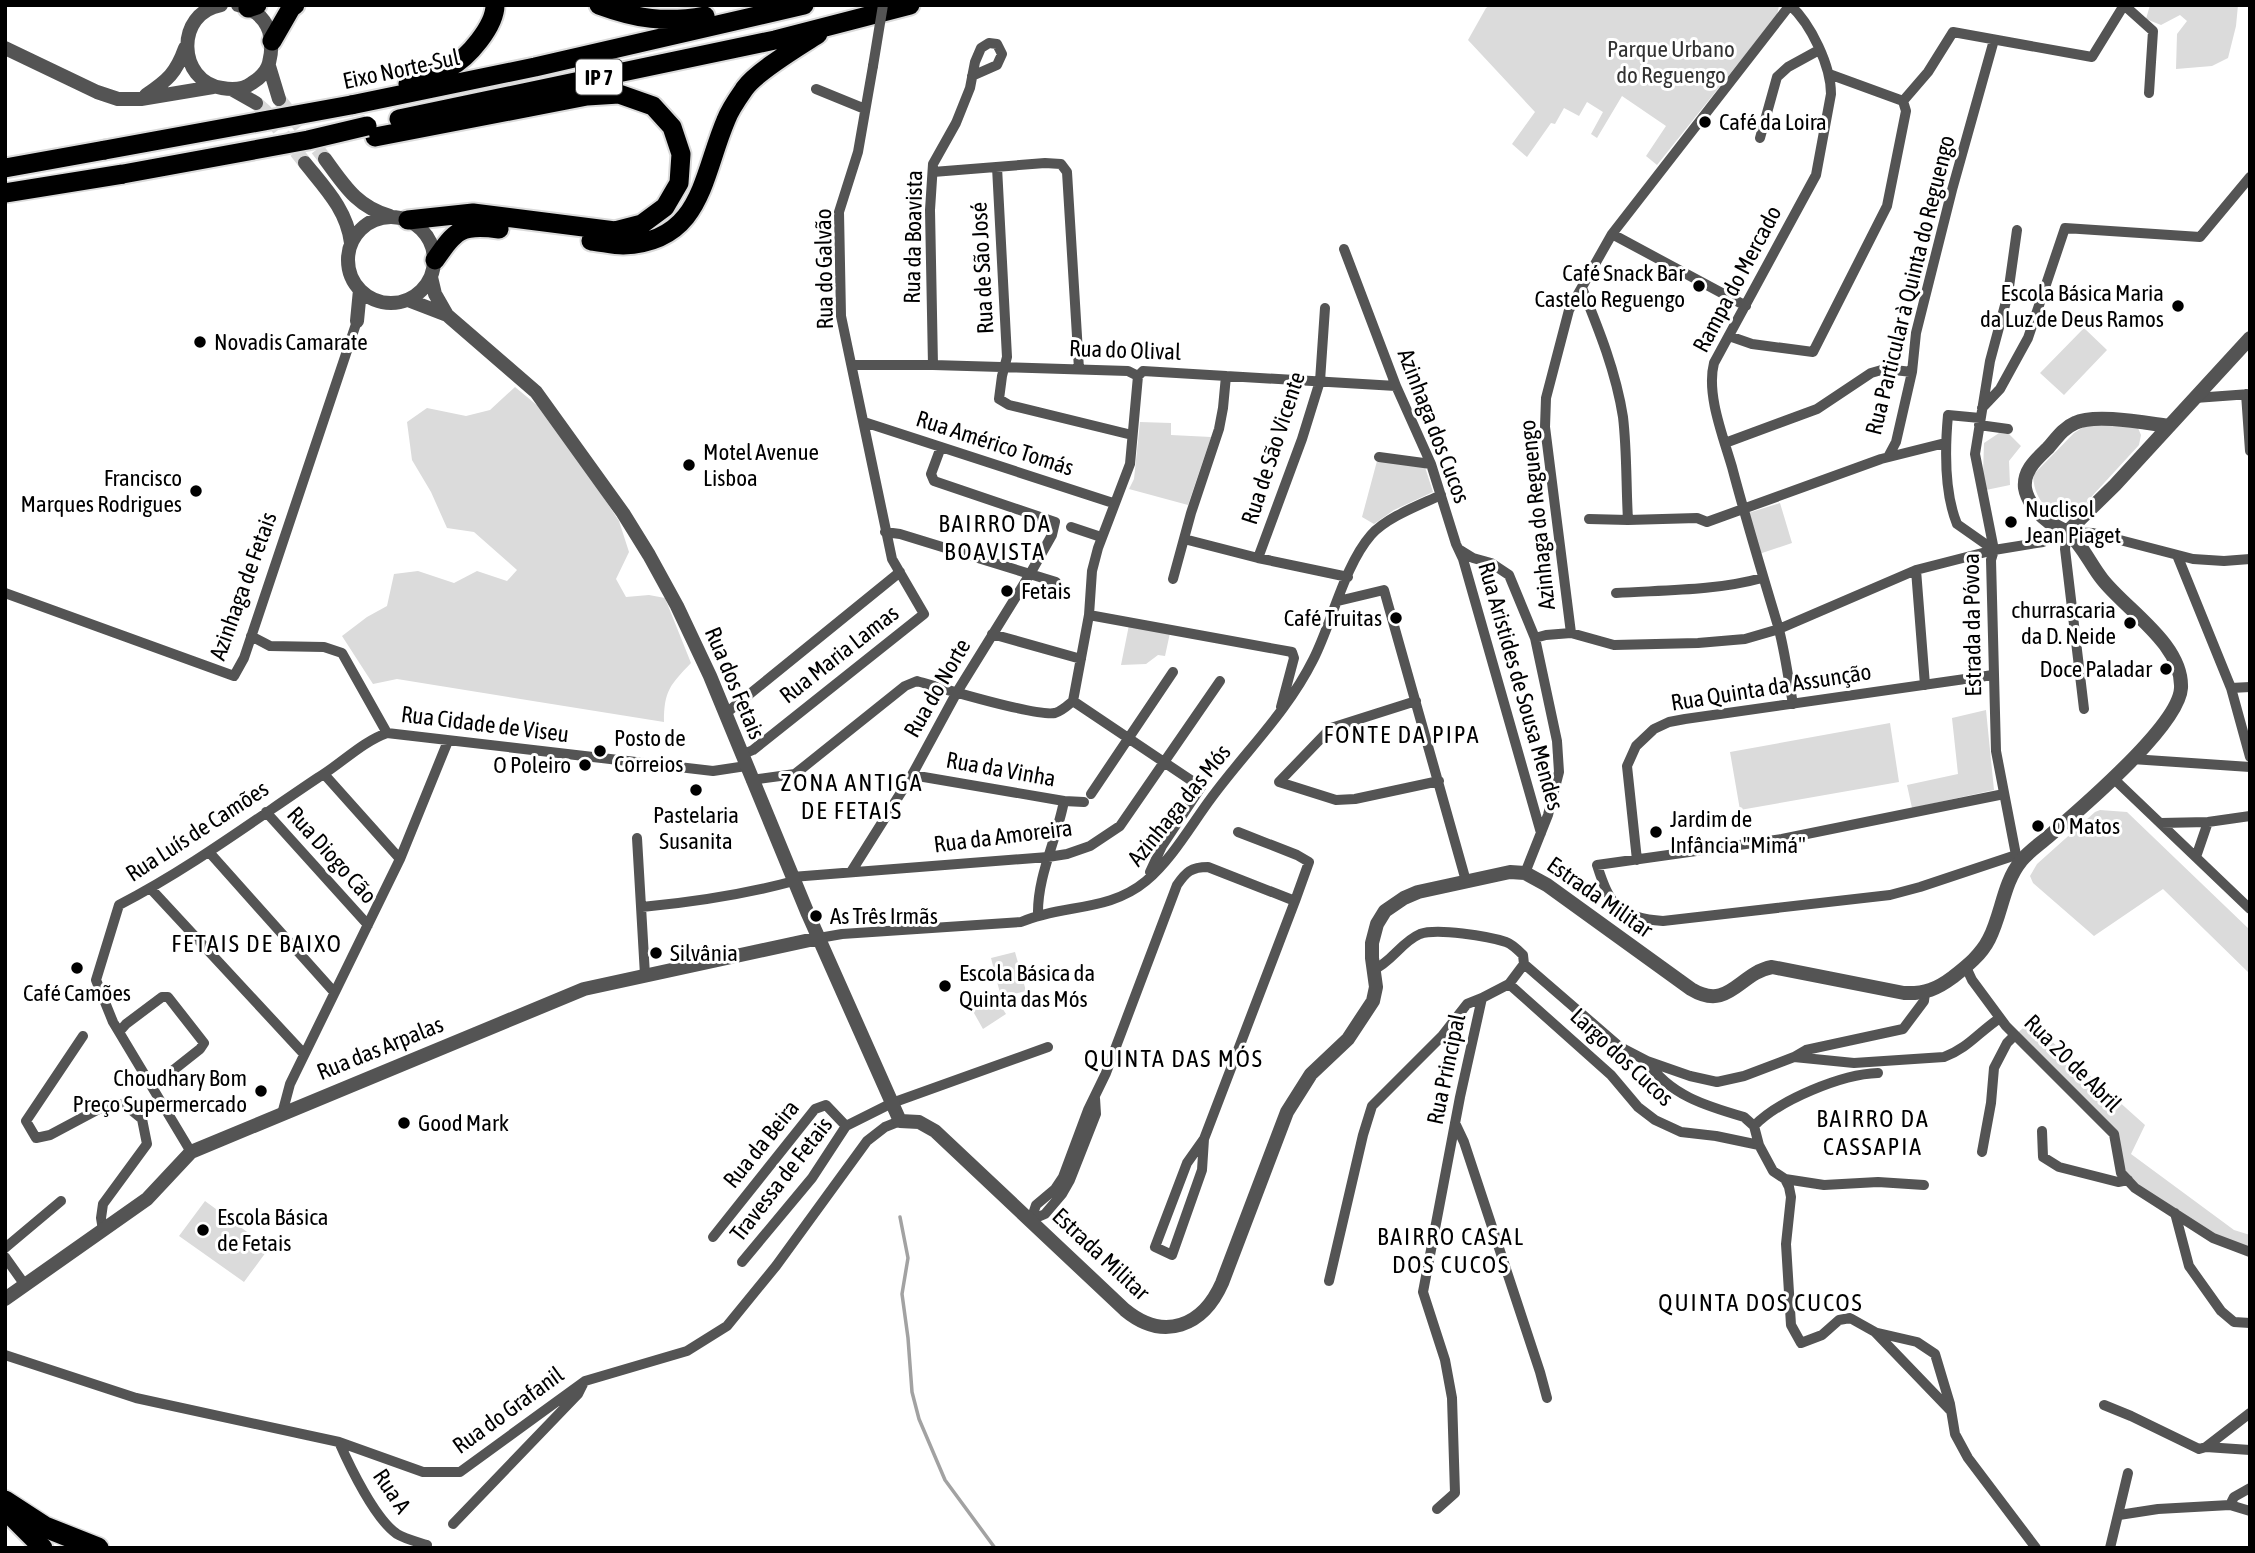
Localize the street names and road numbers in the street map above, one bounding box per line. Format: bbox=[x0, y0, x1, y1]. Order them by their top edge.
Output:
street label: Eixo Norte-Sul bbox=[340, 44, 462, 94]
road number: IP 7 bbox=[576, 60, 622, 94]
street label: Rua Particular à Quinta do Reguengo bbox=[1860, 133, 1960, 437]
street label: Rua da Boavista bbox=[899, 170, 927, 304]
street label: Rua de São José bbox=[966, 201, 998, 335]
street label: Rampa do Mercado bbox=[1688, 201, 1786, 357]
street label: Rua do Galvão bbox=[810, 208, 838, 330]
street label: Rua do Olival bbox=[1068, 335, 1182, 365]
street label: Azinhaga dos Cucos bbox=[1393, 345, 1475, 507]
street label: Rua de São Vicente bbox=[1236, 368, 1310, 528]
street label: Rua Américo Tomás bbox=[913, 405, 1077, 481]
street label: Azinhaga do Reguengo bbox=[1514, 419, 1560, 611]
street label: Azinhaga de Fetais bbox=[204, 508, 282, 664]
street label: Estrada da Póvoa bbox=[1958, 553, 1986, 697]
street label: Rua Aristides de Sousa Mendes bbox=[1473, 559, 1569, 813]
street label: Rua Maria Lamas bbox=[774, 600, 904, 708]
street label: Rua dos Fetais bbox=[700, 623, 770, 743]
street label: Rua do Norte bbox=[898, 634, 976, 742]
street label: Rua Quinta da Assunção bbox=[1669, 658, 1873, 716]
street label: Rua Cidade de Viseu bbox=[400, 701, 570, 747]
street label: Azinhaga das Mós bbox=[1122, 739, 1236, 871]
street label: Rua da Vinha bbox=[944, 747, 1058, 791]
street label: Rua Luís de Camões bbox=[121, 775, 273, 887]
street label: Rua Diogo Cão bbox=[282, 801, 382, 909]
street label: Rua da Amoreira bbox=[932, 815, 1074, 857]
street label: Estrada Militar bbox=[1542, 851, 1659, 943]
street label: Largo dos Cucos bbox=[1565, 1003, 1679, 1111]
street label: Rua 20 de Abril bbox=[2019, 1009, 2127, 1117]
street label: Rua das Arpalas bbox=[313, 1011, 447, 1085]
street label: Rua Principal bbox=[1422, 1011, 1470, 1127]
street label: Rua da Beira bbox=[718, 1095, 804, 1193]
street label: Travessa de Fetais bbox=[725, 1112, 837, 1246]
street label: Estrada Militar bbox=[1047, 1203, 1156, 1306]
street label: Rua do Grafanil bbox=[448, 1361, 568, 1459]
street label: Rua A bbox=[368, 1464, 417, 1519]

